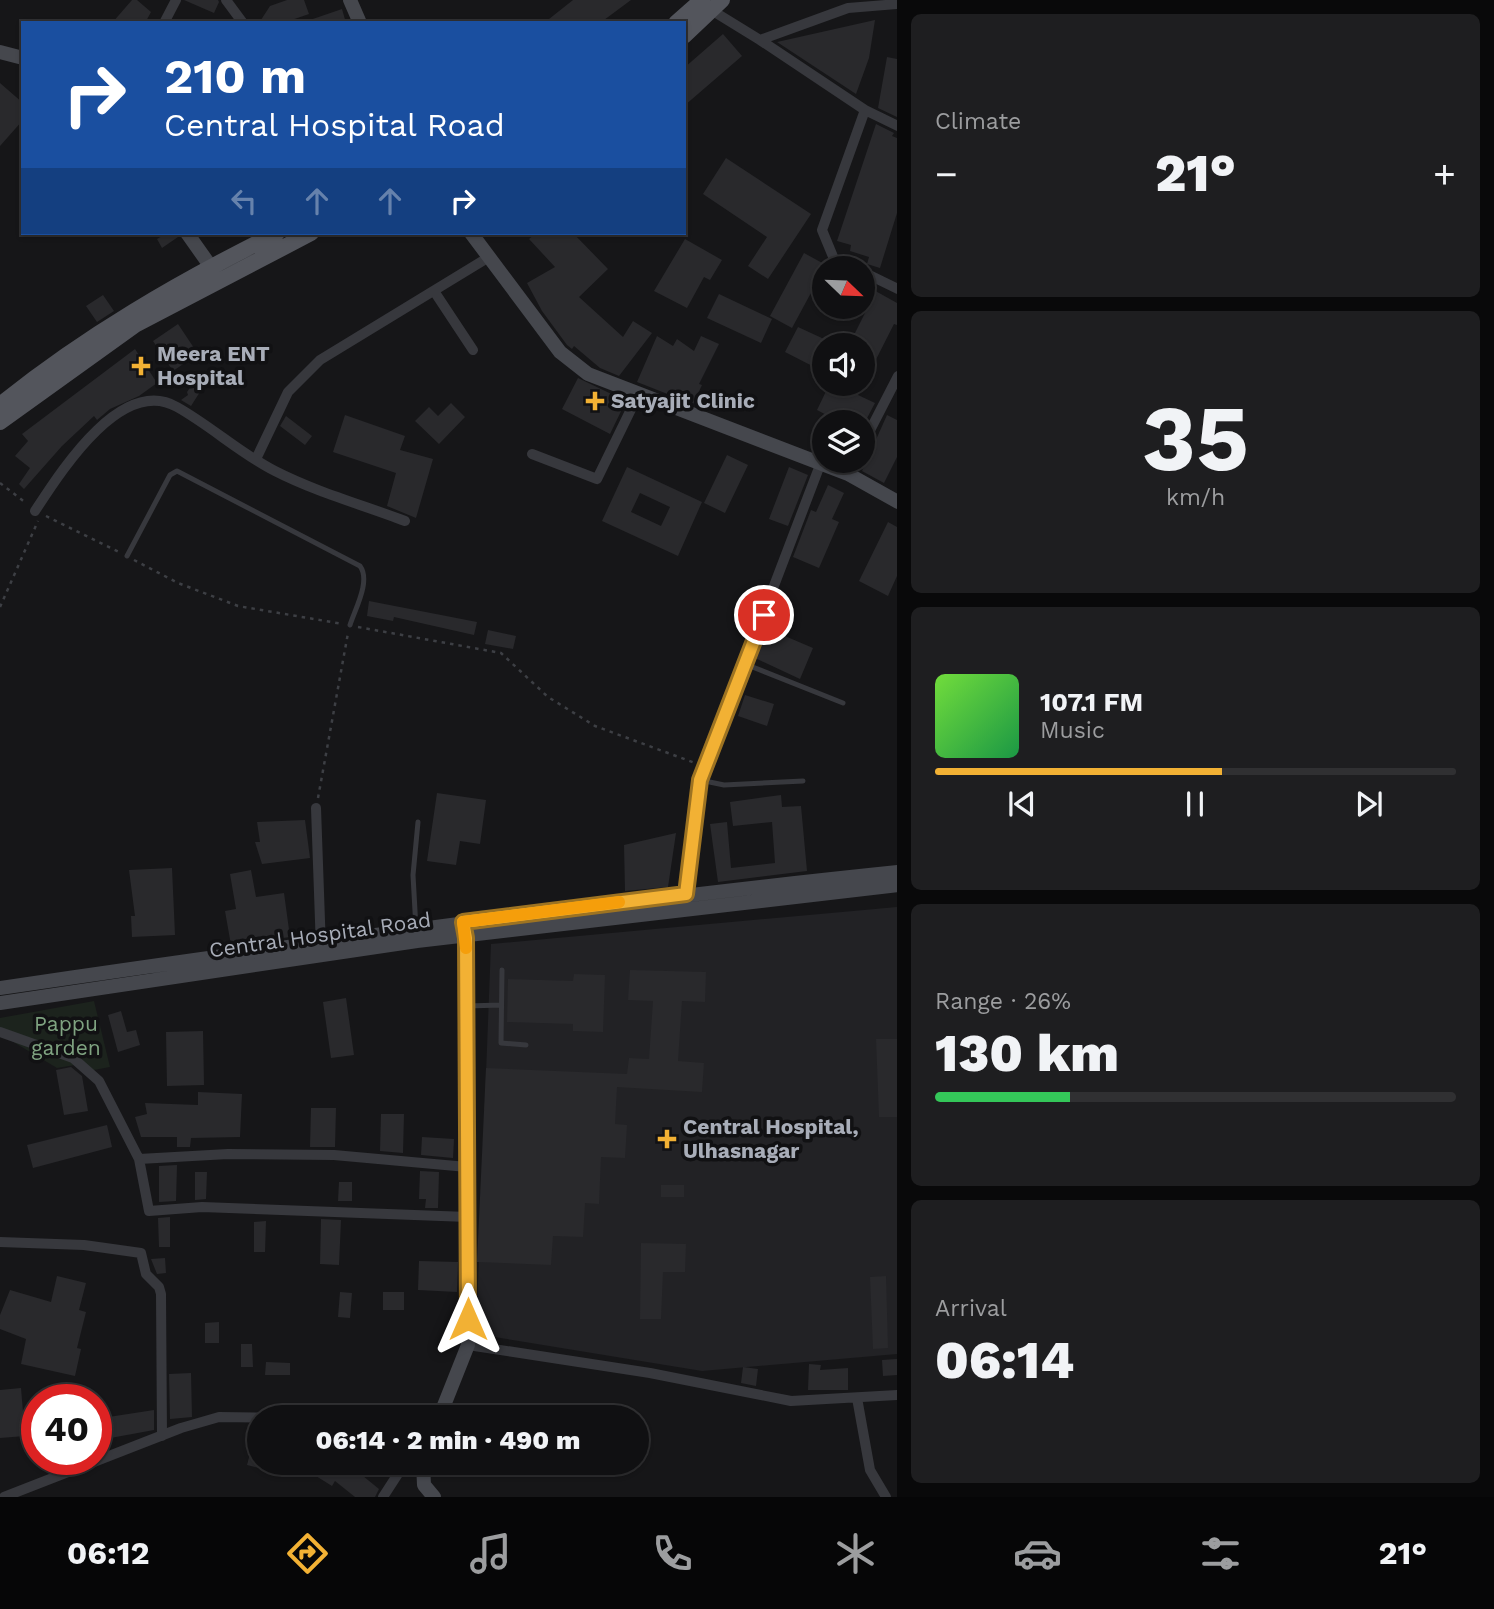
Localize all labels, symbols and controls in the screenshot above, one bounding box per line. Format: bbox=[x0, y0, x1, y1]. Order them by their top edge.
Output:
text: 210 m bbox=[164, 47, 306, 105]
icon: right bbox=[49, 49, 140, 140]
text: Central Hospital Road bbox=[164, 106, 505, 144]
text: Climate bbox=[935, 108, 1021, 135]
text: 21° bbox=[1155, 143, 1236, 204]
text: − bbox=[935, 152, 958, 196]
text: + bbox=[1433, 152, 1456, 196]
icon: left bbox=[225, 182, 263, 220]
icon: ahead bbox=[298, 182, 336, 220]
icon: ahead bbox=[371, 182, 409, 220]
icon: right bbox=[444, 182, 482, 220]
north arrow bbox=[812, 256, 875, 318]
map controls bbox=[812, 256, 875, 473]
button: sound bbox=[812, 333, 875, 396]
place label: Meera ENT Hospital bbox=[157, 341, 270, 390]
marker: Meera ENT Hospital bbox=[131, 356, 151, 376]
text: 35 bbox=[1142, 385, 1249, 492]
place label: Satyajit Clinic bbox=[611, 388, 755, 413]
marker: Satyajit Clinic bbox=[585, 391, 605, 411]
button: layers bbox=[812, 410, 875, 473]
text: km/h bbox=[1166, 484, 1225, 511]
pin bbox=[734, 585, 794, 645]
icon: arrive bbox=[745, 596, 783, 634]
text: 107.1 FM bbox=[1040, 687, 1143, 717]
text: Music bbox=[1040, 717, 1105, 744]
icon: previous bbox=[1003, 785, 1041, 823]
icon: pause bbox=[1176, 785, 1214, 823]
icon: next bbox=[1350, 785, 1388, 823]
street label: Central Hospital Road bbox=[207, 907, 432, 962]
text: Range · 26% bbox=[935, 988, 1071, 1015]
park label: Pappu garden bbox=[31, 1011, 101, 1060]
text: 130 km bbox=[935, 1023, 1119, 1084]
place label: Central Hospital, Ulhasnagar bbox=[683, 1114, 859, 1163]
marker: Central Hospital, Ulhasnagar bbox=[657, 1129, 677, 1149]
position arrow bbox=[431, 1282, 505, 1356]
text: Arrival bbox=[935, 1295, 1007, 1322]
text: 06:14 bbox=[935, 1330, 1074, 1391]
speed limit sign: 40 bbox=[21, 1384, 112, 1475]
text: 06:14 · 2 min · 490 m bbox=[316, 1425, 580, 1455]
icon: directions bbox=[283, 1529, 332, 1578]
icon: music bbox=[466, 1529, 515, 1578]
icon: phone bbox=[648, 1529, 697, 1578]
icon: climate bbox=[831, 1529, 880, 1578]
icon: car bbox=[1013, 1529, 1062, 1578]
icon: filters bbox=[1196, 1529, 1245, 1578]
text: 06:12 bbox=[67, 1534, 150, 1572]
text: 21° bbox=[1378, 1534, 1427, 1572]

